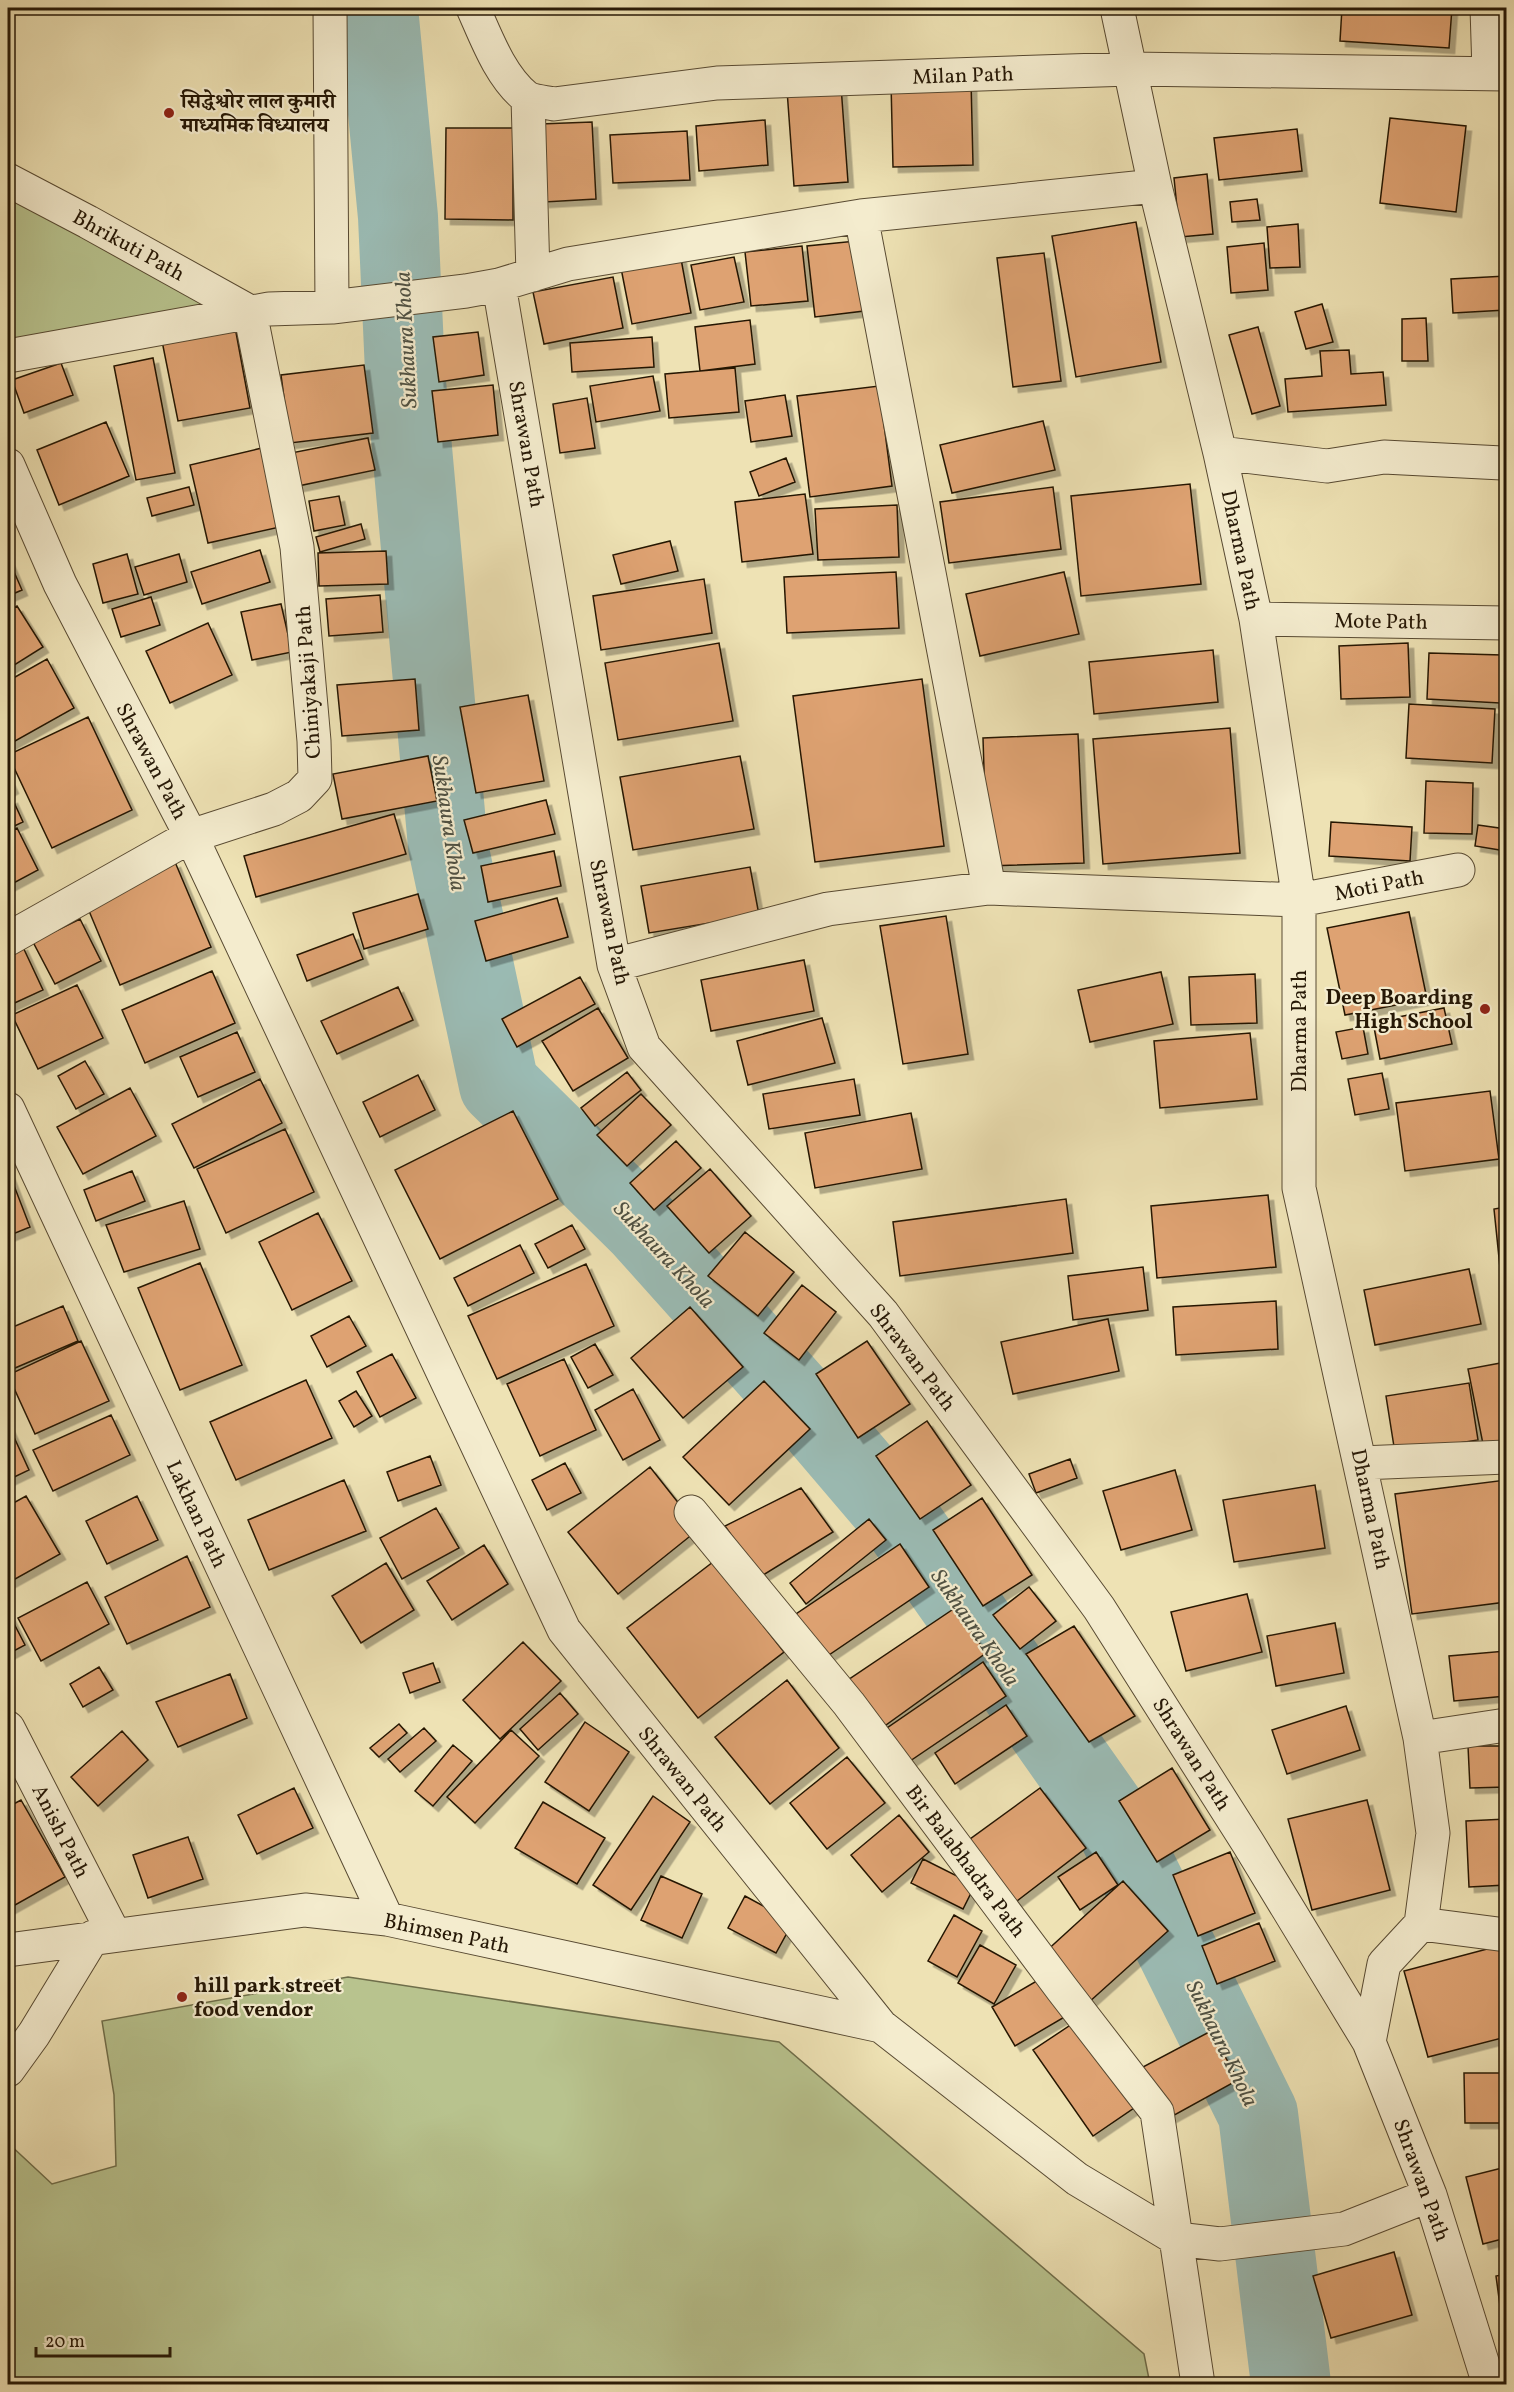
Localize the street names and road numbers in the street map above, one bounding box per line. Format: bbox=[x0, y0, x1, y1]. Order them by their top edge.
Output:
street label: Milan Path bbox=[912, 60, 1014, 93]
street label: Bhrikuti Path bbox=[67, 204, 190, 289]
street label: Shrawan Path bbox=[500, 379, 551, 510]
street label: Dharma Path bbox=[1213, 487, 1266, 613]
street label: Chiniyakaji Path bbox=[290, 604, 329, 760]
street label: Mote Path bbox=[1334, 607, 1428, 638]
street label: Shrawan Path bbox=[108, 698, 194, 825]
street label: Shrawan Path bbox=[581, 856, 636, 988]
street label: Moti Path bbox=[1332, 864, 1426, 909]
street label: Dharma Path bbox=[1286, 970, 1315, 1092]
street label: Shrawan Path bbox=[862, 1298, 962, 1418]
street label: Dharma Path bbox=[1343, 1446, 1396, 1572]
street label: Lakhan Path bbox=[158, 1456, 233, 1573]
street label: Shrawan Path bbox=[1144, 1693, 1237, 1817]
street label: Shrawan Path bbox=[630, 1721, 734, 1839]
street label: Anish Path bbox=[24, 1780, 96, 1884]
street label: Bir Balabhadra Path bbox=[898, 1780, 1032, 1944]
street label: Bhimsen Path bbox=[381, 1907, 513, 1962]
street label: Shrawan Path bbox=[1385, 2115, 1456, 2246]

